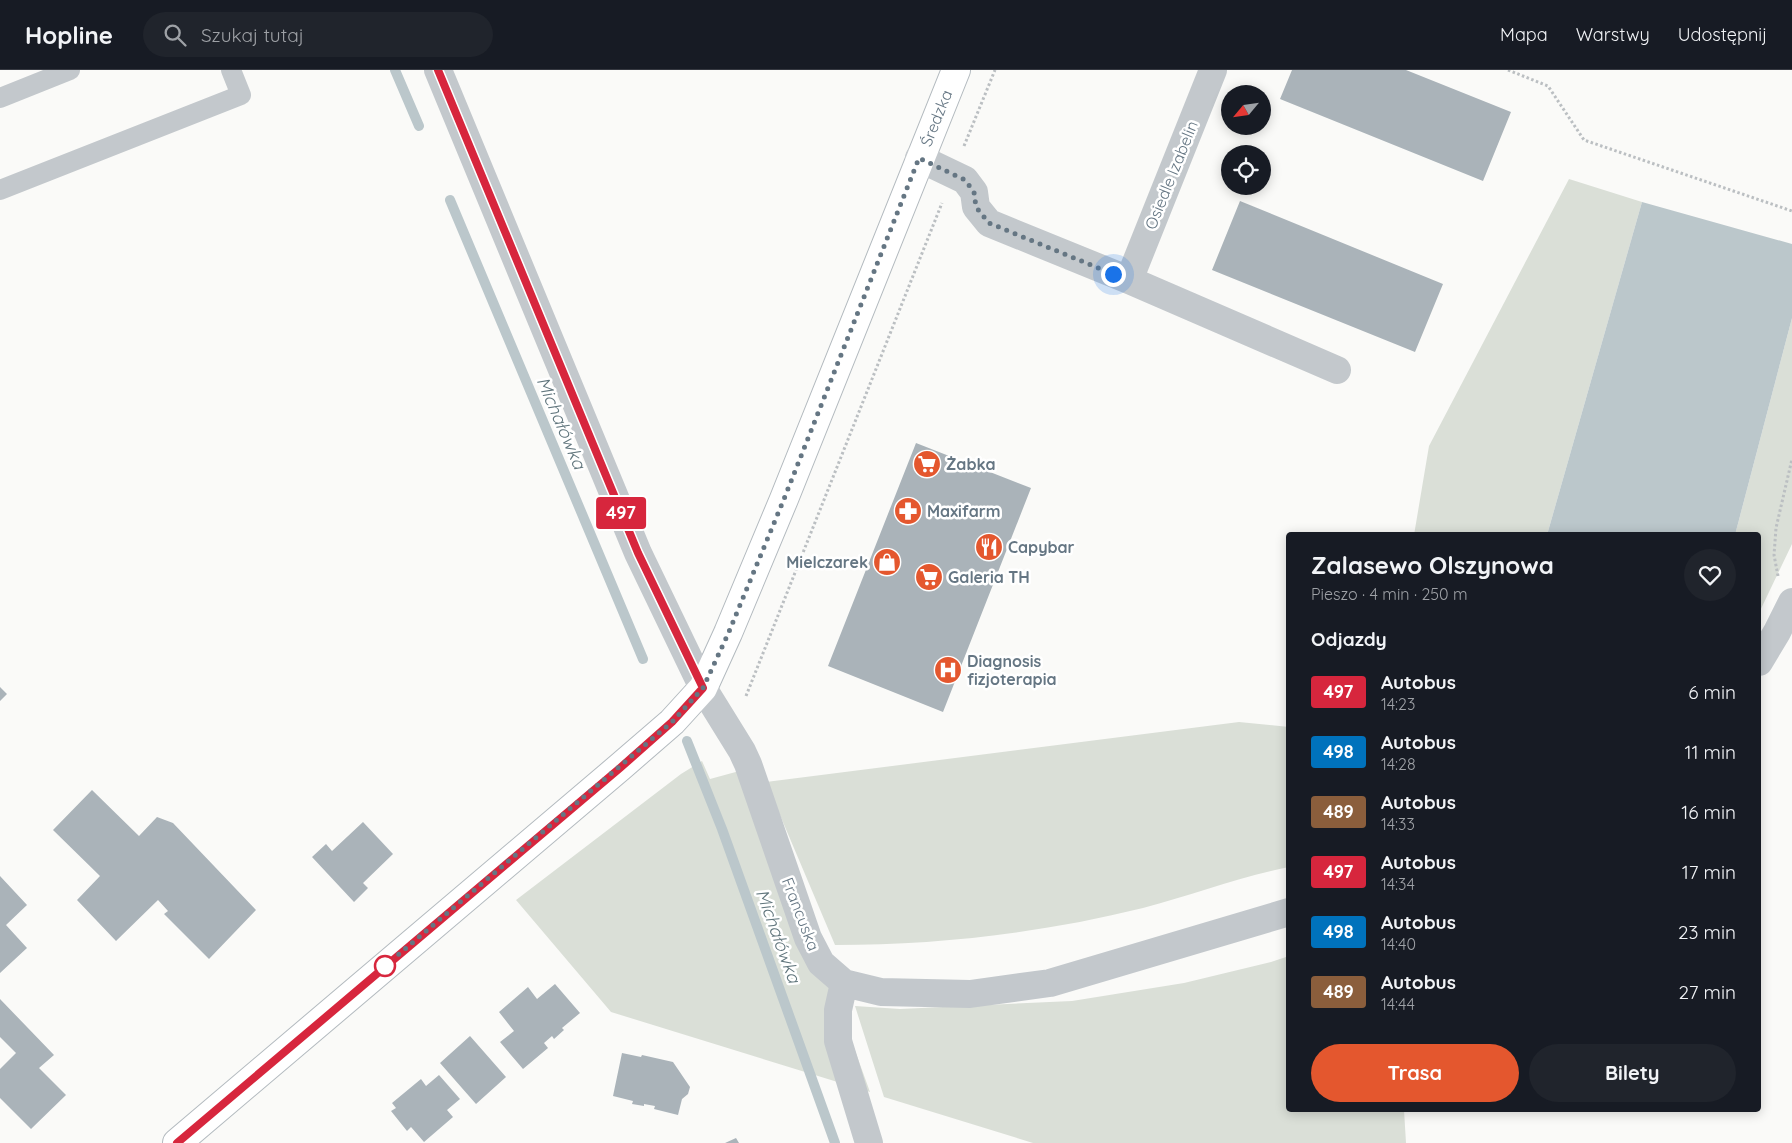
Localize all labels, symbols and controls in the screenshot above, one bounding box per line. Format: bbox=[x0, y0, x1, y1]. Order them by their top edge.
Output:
search box bbox=[143, 12, 493, 57]
text: Hopline bbox=[25, 20, 113, 50]
icon: search bbox=[161, 21, 189, 49]
text: Szukaj tutaj bbox=[201, 23, 304, 47]
text: Mapa bbox=[1500, 23, 1548, 46]
text: Warstwy bbox=[1576, 23, 1650, 46]
text: Udostępnij bbox=[1678, 23, 1767, 46]
north arrow bbox=[1221, 85, 1271, 135]
map controls bbox=[1221, 85, 1271, 195]
street label: Średzka bbox=[916, 87, 956, 149]
street label: Osiedle Izabelin bbox=[1140, 118, 1202, 232]
button: locate bbox=[1221, 145, 1271, 195]
your location bbox=[1101, 262, 1126, 287]
water label: Michałówka bbox=[532, 373, 592, 474]
supermarket icon: Żabka bbox=[912, 449, 942, 479]
place label: Żabka bbox=[946, 454, 996, 474]
pharmacy icon: Maxifarm bbox=[893, 496, 923, 526]
line badge: 497 bbox=[592, 497, 650, 529]
text: 497 bbox=[606, 501, 636, 524]
place label: Maxifarm bbox=[927, 501, 1000, 521]
restaurant icon: Capybar bbox=[974, 532, 1004, 562]
place label: Capybar bbox=[1008, 537, 1075, 557]
shop icon: Mielczarek bbox=[872, 547, 902, 577]
button: heart bbox=[1684, 549, 1736, 601]
text: Zalasewo Olszynowa bbox=[1311, 550, 1554, 580]
place label: Mielczarek bbox=[786, 552, 868, 572]
supermarket icon: Galeria TH bbox=[914, 562, 944, 592]
place label: Galeria TH bbox=[948, 567, 1030, 587]
text: Pieszo · 4 min · 250 m bbox=[1311, 584, 1468, 604]
text: Odjazdy bbox=[1311, 627, 1387, 651]
place label: Diagnosis fizjoterapia bbox=[967, 651, 1056, 689]
hospital icon: Diagnosis fizjoterapia bbox=[933, 655, 963, 685]
text: Autobus bbox=[1381, 670, 1456, 694]
text: 497 bbox=[1324, 680, 1353, 703]
text: 6 min bbox=[1688, 680, 1736, 704]
text: 14:23 bbox=[1381, 694, 1415, 714]
text: Autobus bbox=[1381, 730, 1456, 754]
text: 498 bbox=[1323, 740, 1354, 763]
text: 11 min bbox=[1684, 740, 1736, 764]
text: 14:28 bbox=[1381, 754, 1416, 774]
text: Autobus bbox=[1381, 790, 1456, 814]
text: 489 bbox=[1323, 800, 1354, 823]
text: 16 min bbox=[1681, 800, 1736, 824]
text: 14:33 bbox=[1381, 814, 1415, 834]
text: Autobus bbox=[1381, 850, 1456, 874]
text: 497 bbox=[1324, 860, 1353, 883]
text: 17 min bbox=[1682, 860, 1736, 884]
text: 14:34 bbox=[1381, 874, 1415, 894]
street label: Francuska bbox=[778, 875, 824, 953]
water label: Michałówka bbox=[751, 886, 806, 987]
text: Autobus bbox=[1381, 910, 1456, 934]
text: 498 bbox=[1323, 920, 1354, 943]
text: 23 min bbox=[1678, 920, 1736, 944]
text: 14:40 bbox=[1381, 934, 1416, 954]
unlabelled marker bbox=[374, 955, 396, 977]
text: Autobus bbox=[1381, 970, 1456, 994]
text: 489 bbox=[1323, 980, 1354, 1003]
text: 27 min bbox=[1679, 980, 1736, 1004]
text: 14:44 bbox=[1381, 994, 1415, 1014]
button: Trasa bbox=[1311, 1044, 1519, 1102]
button: Bilety bbox=[1529, 1044, 1736, 1102]

